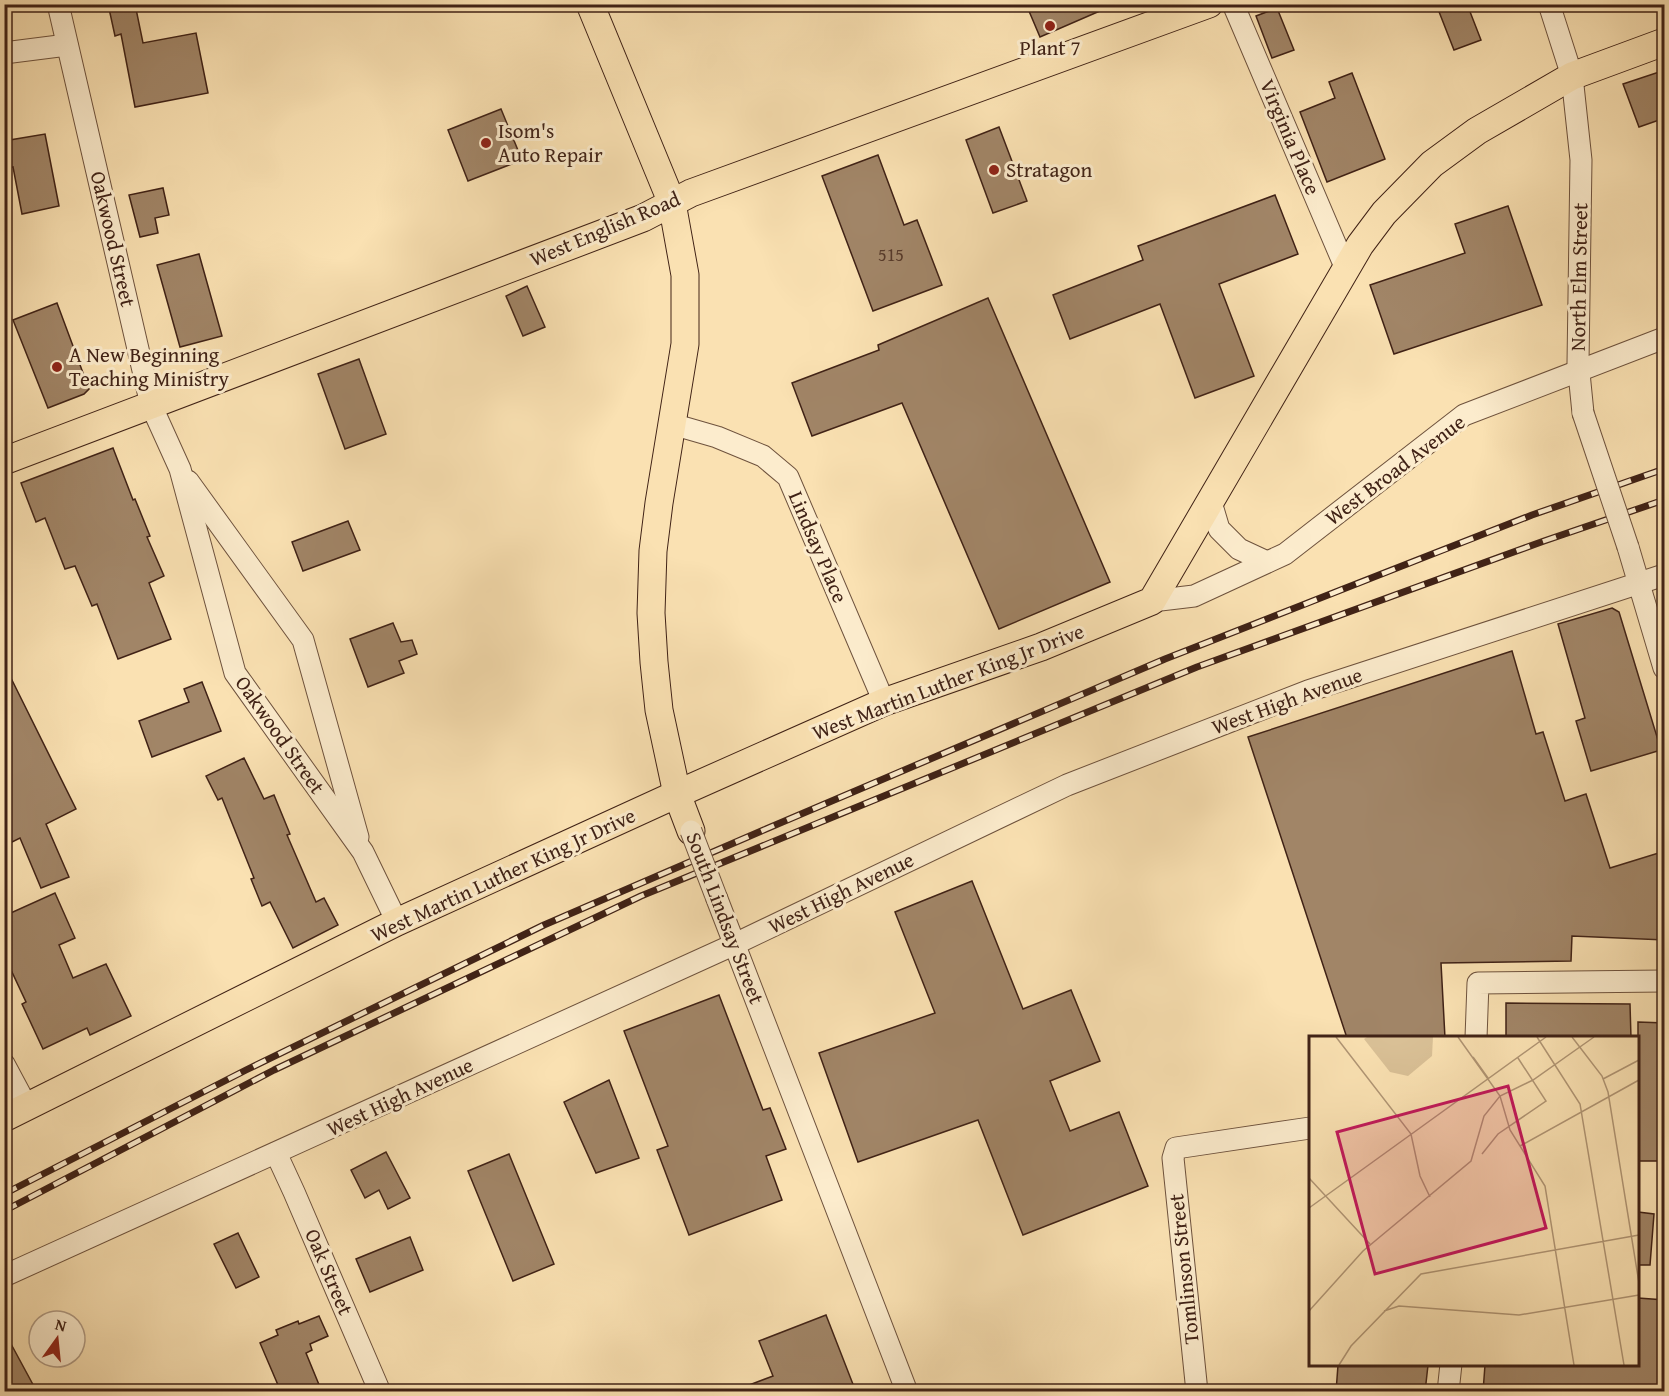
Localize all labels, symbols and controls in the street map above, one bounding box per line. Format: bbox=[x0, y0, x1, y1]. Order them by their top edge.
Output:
marker: Plant 7 bbox=[1043, 19, 1057, 33]
place label: Plant 7 bbox=[1019, 32, 1081, 63]
street label: Virginia Place bbox=[1252, 74, 1329, 200]
place label: Isom's Auto Repair bbox=[498, 115, 603, 170]
marker: Isom's Auto Repair bbox=[479, 136, 493, 150]
place label: Stratagon bbox=[1006, 154, 1093, 185]
marker: Stratagon bbox=[987, 163, 1001, 177]
street label: Oakwood Street bbox=[83, 168, 144, 310]
street label: West English Road bbox=[525, 183, 686, 274]
street label: North Elm Street bbox=[1562, 202, 1595, 351]
house number: 515 bbox=[878, 241, 904, 268]
place label: A New Beginning Teaching Ministry bbox=[69, 339, 229, 394]
marker: A New Beginning Teaching Ministry bbox=[50, 360, 64, 374]
street label: West Broad Avenue bbox=[1318, 406, 1471, 533]
street label: Lindsay Place bbox=[781, 486, 856, 608]
street label: West Martin Luther King Jr Drive bbox=[807, 615, 1088, 748]
street label: West High Avenue bbox=[1207, 659, 1367, 742]
street label: Oakwood Street bbox=[228, 669, 333, 801]
street label: West Martin Luther King Jr Drive bbox=[365, 799, 640, 950]
street label: South Lindsay Street bbox=[678, 827, 773, 1009]
street label: West High Avenue bbox=[763, 844, 919, 941]
inset map bbox=[1309, 1036, 1639, 1366]
street label: West High Avenue bbox=[321, 1049, 478, 1144]
street label: Tomlinson Street bbox=[1160, 1192, 1207, 1346]
street label: Oak Street bbox=[297, 1224, 362, 1320]
north arrow bbox=[27, 1309, 87, 1369]
text: N bbox=[53, 1312, 69, 1338]

